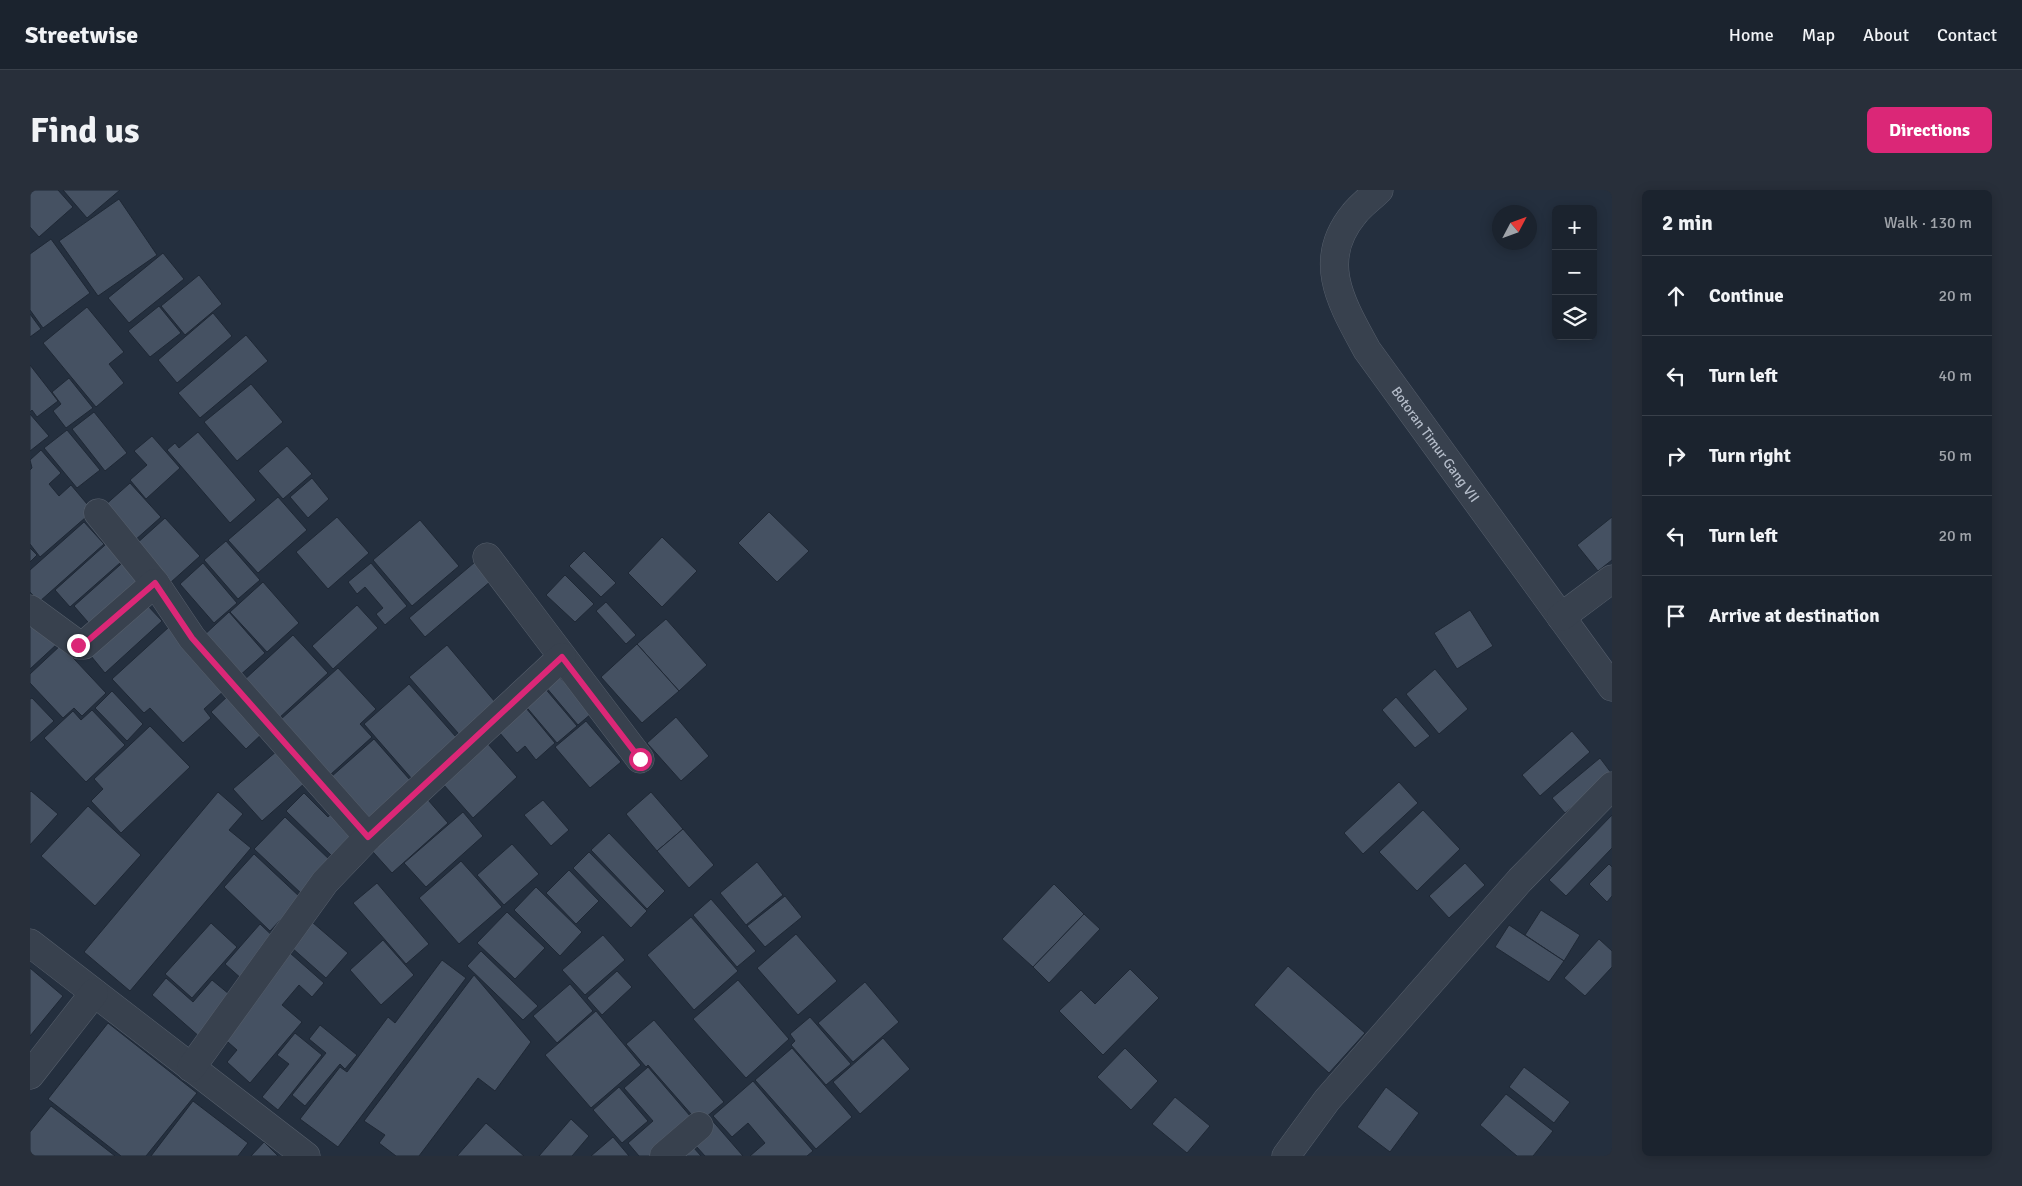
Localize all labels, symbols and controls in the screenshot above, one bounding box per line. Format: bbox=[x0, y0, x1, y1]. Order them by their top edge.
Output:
text: Streetwise bbox=[25, 20, 138, 50]
text: Home bbox=[1729, 24, 1774, 46]
text: Map bbox=[1802, 24, 1835, 46]
text: About bbox=[1863, 24, 1909, 46]
text: Contact bbox=[1937, 24, 1997, 46]
button: Directions bbox=[1867, 107, 1992, 153]
text: Find us bbox=[30, 109, 140, 152]
north arrow bbox=[1492, 205, 1537, 250]
map controls bbox=[1552, 205, 1597, 340]
button: + bbox=[1552, 205, 1597, 250]
text: 2 min bbox=[1662, 210, 1713, 236]
text: Walk · 130 m bbox=[1884, 213, 1972, 233]
button: − bbox=[1552, 250, 1597, 295]
icon: ahead bbox=[1662, 282, 1690, 310]
text: Continue bbox=[1709, 284, 1784, 308]
text: 20 m bbox=[1938, 286, 1972, 306]
button: layers bbox=[1552, 295, 1597, 340]
icon: left bbox=[1662, 362, 1690, 390]
text: Turn left bbox=[1709, 364, 1778, 388]
text: 40 m bbox=[1938, 366, 1972, 386]
street label: Botoran Timur Gang VII bbox=[1387, 383, 1483, 506]
icon: right bbox=[1662, 442, 1690, 470]
text: Turn right bbox=[1709, 444, 1791, 468]
text: 50 m bbox=[1938, 446, 1972, 466]
icon: left bbox=[1662, 522, 1690, 550]
text: Turn left bbox=[1709, 524, 1778, 548]
text: 20 m bbox=[1938, 526, 1972, 546]
icon: arrive bbox=[1662, 602, 1690, 630]
text: Arrive at destination bbox=[1709, 604, 1880, 628]
route end bbox=[67, 634, 90, 657]
route start bbox=[629, 748, 652, 771]

